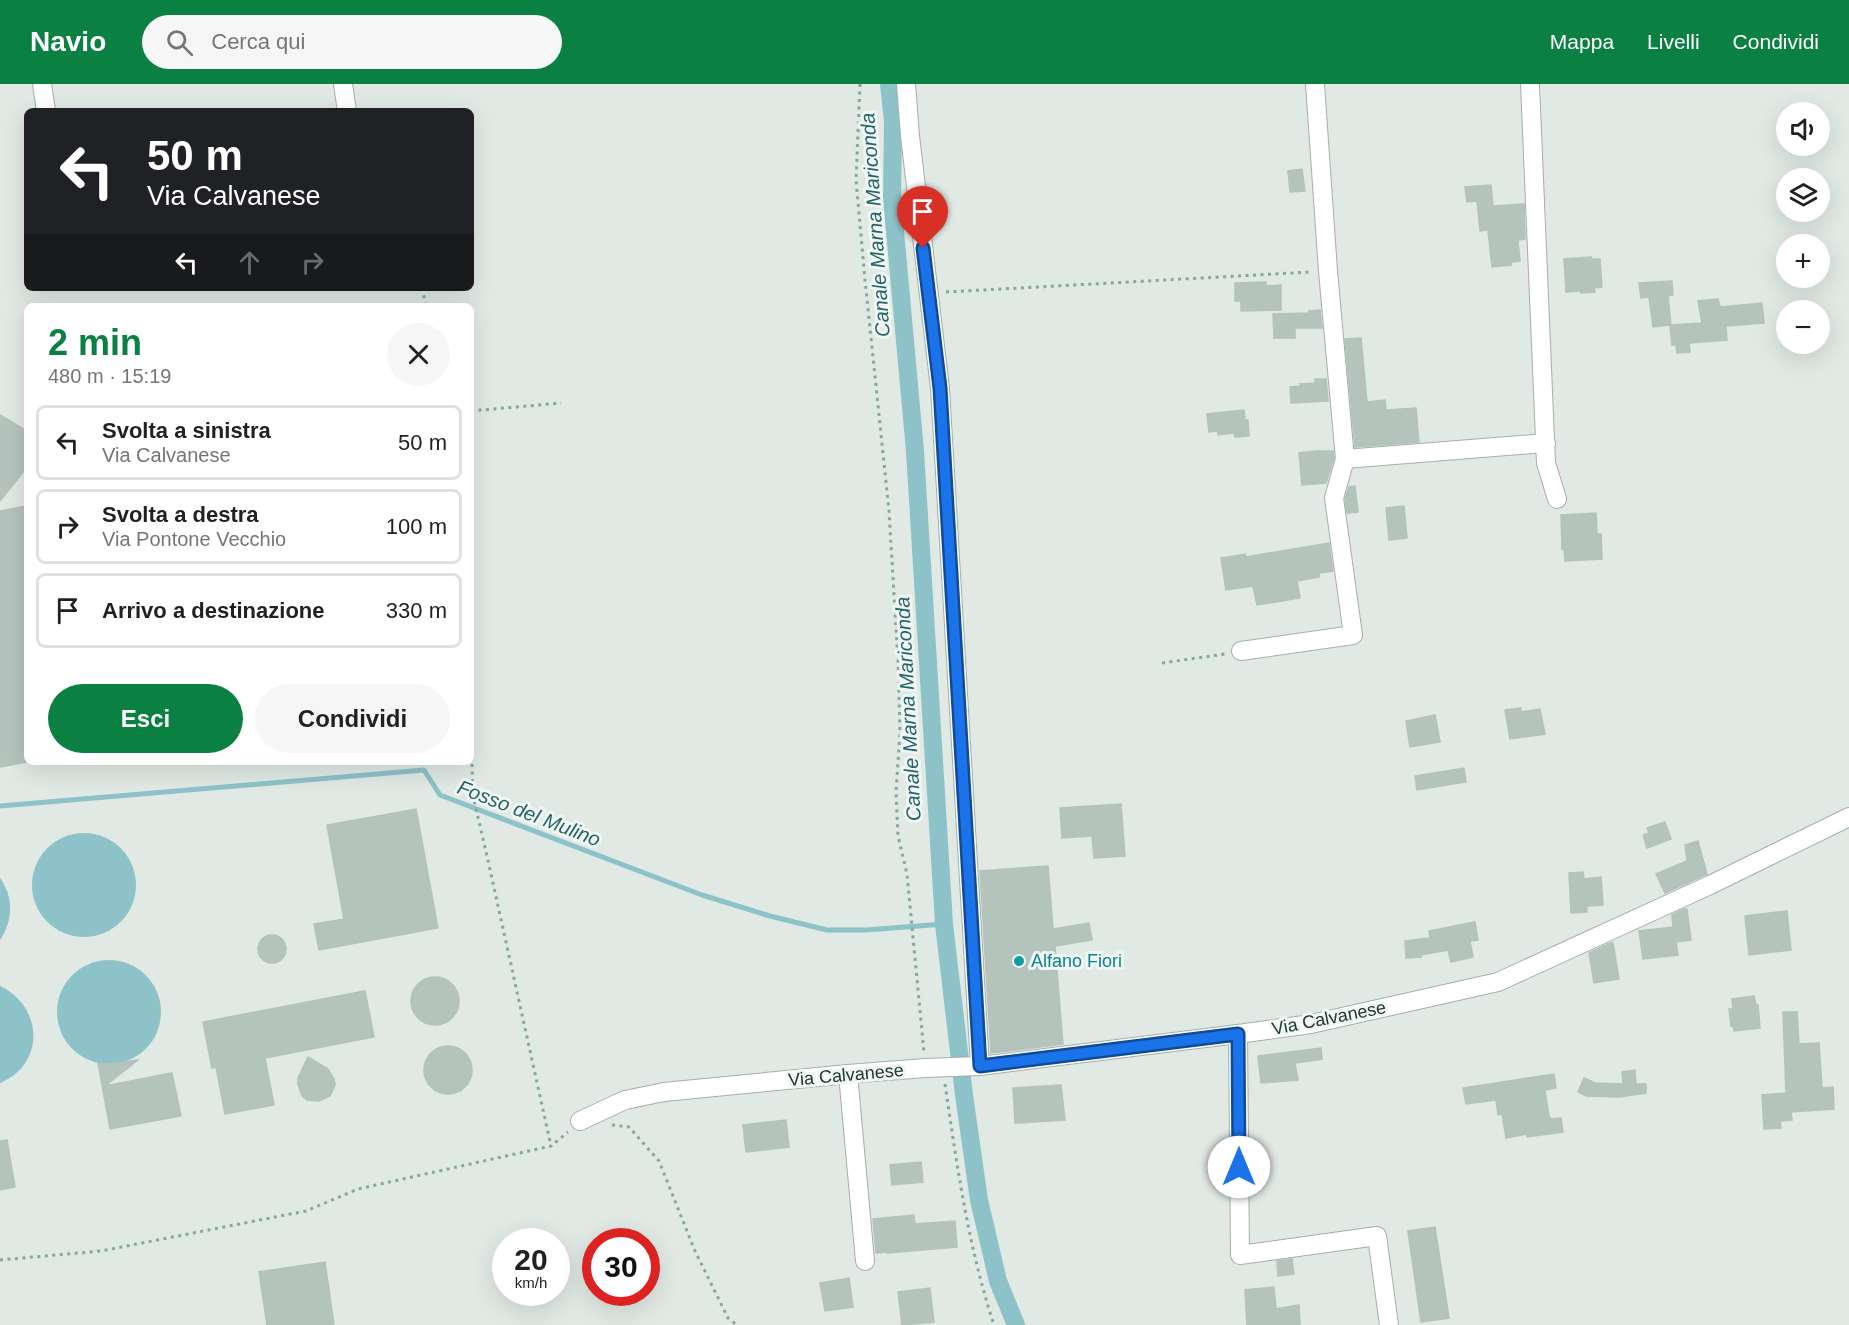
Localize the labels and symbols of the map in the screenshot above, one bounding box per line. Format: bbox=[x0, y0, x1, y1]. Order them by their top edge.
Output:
water label: Canale Marna Mariconda bbox=[856, 112, 894, 338]
pin bbox=[897, 186, 948, 248]
water label: Canale Marna Mariconda bbox=[891, 596, 925, 822]
water label: Fosso del Mulino bbox=[454, 776, 604, 850]
place label: Alfano Fiori bbox=[1031, 951, 1122, 971]
marker: Alfano Fiori bbox=[1012, 954, 1026, 968]
street label: Via Calvanese bbox=[1270, 997, 1388, 1039]
street label: Via Calvanese bbox=[787, 1060, 905, 1090]
position arrow bbox=[1207, 1135, 1271, 1199]
speed limit sign: 30 bbox=[582, 1228, 660, 1306]

